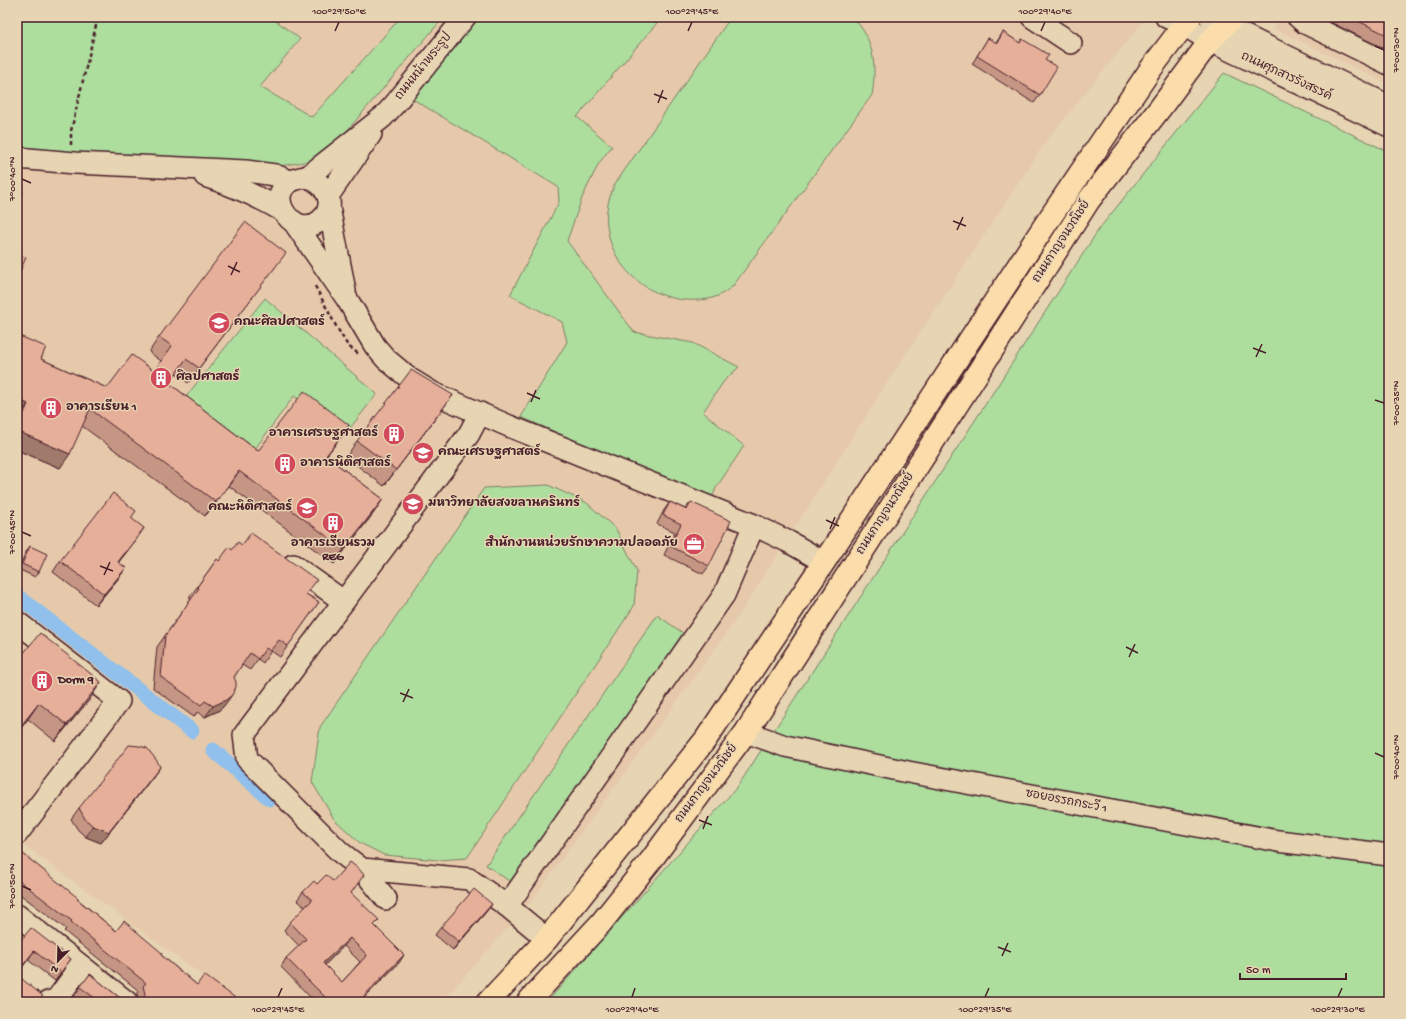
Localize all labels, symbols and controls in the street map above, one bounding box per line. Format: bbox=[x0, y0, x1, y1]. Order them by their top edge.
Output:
text: 100°29'50"E bbox=[311, 6, 367, 18]
text: 100°29'45"E bbox=[665, 6, 719, 18]
text: 100°29'40"E bbox=[1017, 6, 1072, 18]
text: 7°00'30"N bbox=[1391, 27, 1403, 74]
street label: ถนนหน้าพระรูป bbox=[391, 29, 455, 103]
street label: ถนนศุภสารรังสรรค์ bbox=[1238, 47, 1335, 104]
text: 7°00'40"N bbox=[7, 156, 19, 202]
street label: ถนนกาญจนวณิชย์ bbox=[1028, 197, 1094, 286]
school or university icon: คณะศิลปศาสตร์ bbox=[206, 310, 232, 336]
place label: คณะศิลปศาสตร์ bbox=[234, 313, 325, 330]
building icon: ศิลปศาสตร์ bbox=[148, 365, 174, 391]
place label: ศิลปศาสตร์ bbox=[176, 368, 240, 385]
text: 7°00'35"N bbox=[1391, 380, 1403, 426]
building icon: อาคารเรียน 1 bbox=[38, 395, 64, 421]
place label: อาคารเรียน 1 bbox=[66, 398, 137, 415]
building icon: อาคารเศรษฐศาสตร์ bbox=[381, 421, 407, 447]
place label: อาคารเศรษฐศาสตร์ bbox=[269, 424, 378, 441]
school or university icon: คณะเศรษฐศาสตร์ bbox=[410, 440, 436, 466]
place label: คณะเศรษฐศาสตร์ bbox=[438, 443, 540, 460]
building icon: อาคารนิติศาสตร์ bbox=[272, 451, 298, 477]
place label: อาคารนิติศาสตร์ bbox=[300, 454, 391, 471]
street label: ถนนกาญจนวณิชย์ bbox=[852, 469, 918, 558]
school or university icon: มหาวิทยาลัยสงขลานครินทร์ bbox=[400, 491, 426, 517]
place label: มหาวิทยาลัยสงขลานครินทร์ bbox=[428, 494, 580, 511]
school or university icon: คณะนิติศาสตร์ bbox=[294, 495, 320, 521]
place label: คณะนิติศาสตร์ bbox=[208, 498, 292, 515]
text: 7°00'45"N bbox=[7, 509, 19, 555]
building icon: อาคารเรียนรวม REG bbox=[320, 510, 346, 536]
office icon: สำนักงานหน่วยรักษาความปลอดภัย bbox=[681, 531, 707, 557]
place label: อาคารเรียนรวม REG bbox=[291, 534, 375, 565]
place label: สำนักงานหน่วยรักษาความปลอดภัย bbox=[485, 534, 678, 551]
building icon: Dorm 9 bbox=[29, 668, 55, 694]
place label: Dorm 9 bbox=[57, 674, 95, 688]
text: 7°00'40"N bbox=[1391, 734, 1403, 780]
street label: ถนนกาญจนวณิชย์ bbox=[670, 740, 741, 826]
street label: ซอยอรรถกระวี 1 bbox=[1024, 785, 1108, 817]
text: 7°00'50"N bbox=[7, 863, 19, 910]
north arrow bbox=[38, 941, 78, 981]
scale bar bbox=[1240, 955, 1346, 981]
text: N bbox=[49, 961, 61, 975]
text: 50 m bbox=[1246, 964, 1271, 978]
text: 100°29'45"E bbox=[251, 1004, 305, 1016]
text: 100°29'40"E bbox=[604, 1004, 659, 1016]
text: 100°29'35"E bbox=[957, 1004, 1012, 1016]
text: 100°29'30"E bbox=[1310, 1004, 1366, 1016]

